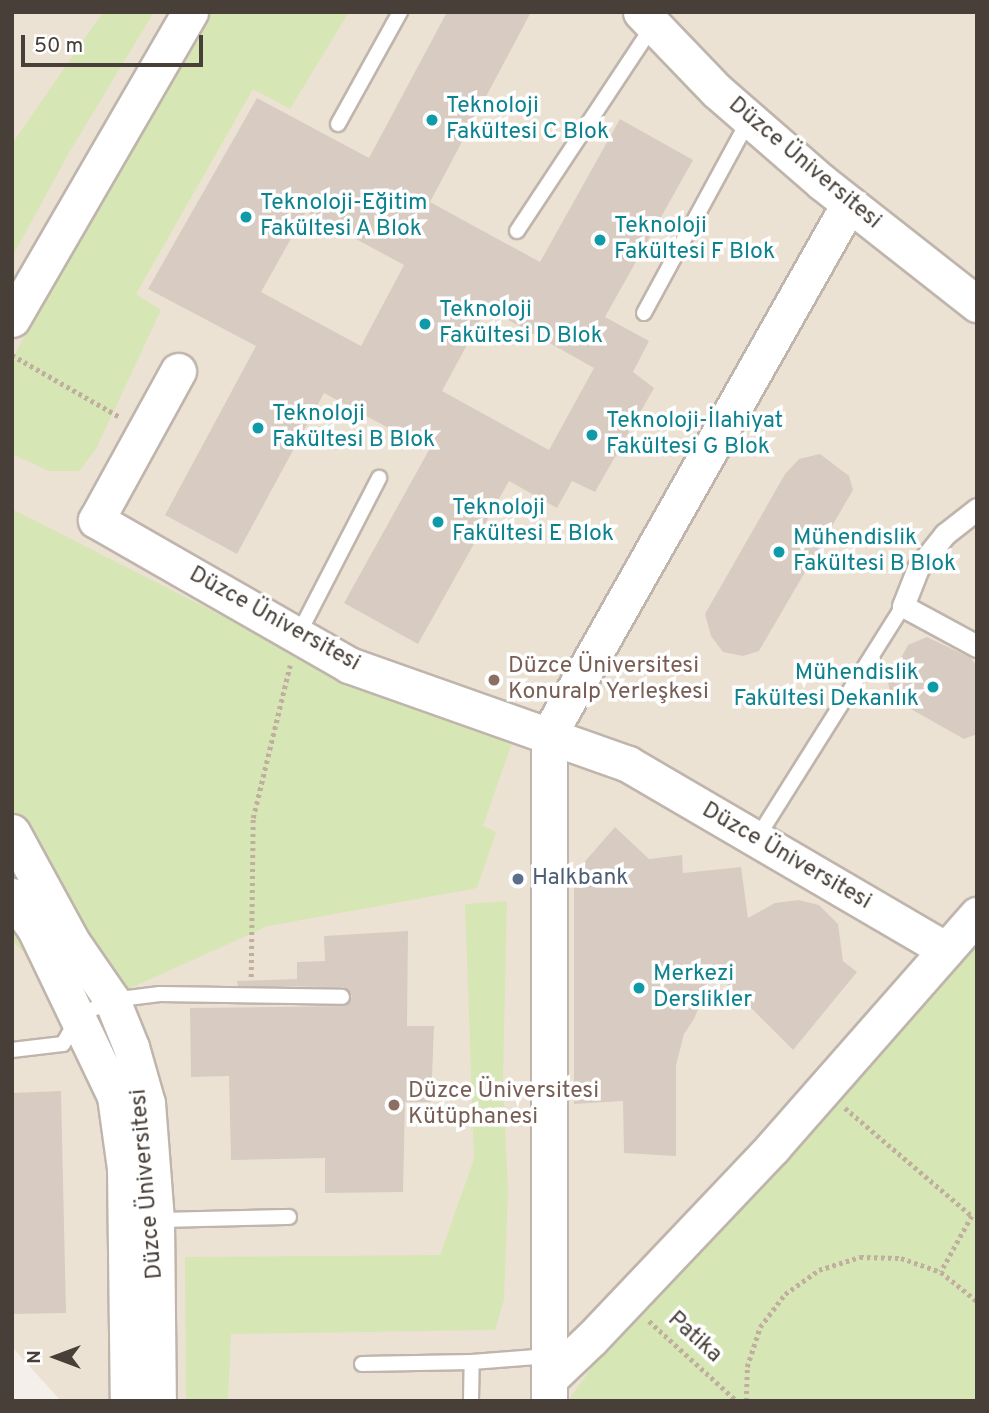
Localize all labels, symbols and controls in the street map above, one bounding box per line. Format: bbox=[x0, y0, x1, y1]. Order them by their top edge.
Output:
scale bar bbox=[24, 21, 206, 65]
text: 50 m bbox=[34, 33, 83, 60]
street label: Düzce Üniversitesi bbox=[722, 92, 886, 236]
place label: Teknoloji Fakültesi C Blok bbox=[446, 93, 609, 147]
marker: Teknoloji Fakültesi C Blok bbox=[424, 112, 440, 128]
place label: Teknoloji-Eğitim Fakültesi A Blok bbox=[260, 190, 427, 244]
marker: Teknoloji-Eğitim Fakültesi A Blok bbox=[238, 209, 254, 225]
place label: Teknoloji Fakültesi F Blok bbox=[614, 213, 775, 267]
marker: Teknoloji Fakültesi F Blok bbox=[592, 232, 608, 248]
place label: Teknoloji Fakültesi D Blok bbox=[439, 297, 603, 351]
marker: Teknoloji Fakültesi D Blok bbox=[417, 316, 433, 332]
place label: Teknoloji Fakültesi B Blok bbox=[272, 401, 435, 455]
place label: Teknoloji-İlahiyat Fakültesi G Blok bbox=[606, 408, 783, 462]
marker: Teknoloji Fakültesi B Blok bbox=[250, 420, 266, 436]
marker: Teknoloji-İlahiyat Fakültesi G Blok bbox=[584, 427, 600, 443]
place label: Teknoloji Fakültesi E Blok bbox=[452, 495, 614, 549]
marker: Teknoloji Fakültesi E Blok bbox=[430, 514, 446, 530]
place label: Mühendislik Fakültesi B Blok bbox=[793, 525, 956, 579]
marker: Mühendislik Fakültesi B Blok bbox=[771, 544, 787, 560]
street label: Düzce Üniversitesi bbox=[184, 562, 364, 678]
place label: Düzce Üniversitesi Konuralp Yerleşkesi bbox=[508, 653, 710, 707]
place label: Mühendislik Fakültesi Dekanlık bbox=[733, 660, 919, 714]
marker: Düzce Üniversitesi Konuralp Yerleşkesi bbox=[486, 672, 502, 688]
marker: Mühendislik Fakültesi Dekanlık bbox=[925, 679, 941, 695]
street label: Düzce Üniversitesi bbox=[696, 797, 876, 917]
place label: Halkbank bbox=[532, 865, 629, 893]
marker: Halkbank bbox=[510, 871, 526, 887]
place label: Merkezi Derslikler bbox=[653, 961, 752, 1015]
marker: Merkezi Derslikler bbox=[631, 980, 647, 996]
place label: Düzce Üniversitesi Kütüphanesi bbox=[408, 1078, 599, 1132]
street label: Düzce Üniversitesi bbox=[126, 1088, 170, 1280]
marker: Düzce Üniversitesi Kütüphanesi bbox=[386, 1097, 402, 1113]
street label: Patika bbox=[661, 1306, 727, 1370]
north arrow bbox=[21, 1322, 91, 1392]
text: N bbox=[23, 1350, 47, 1364]

